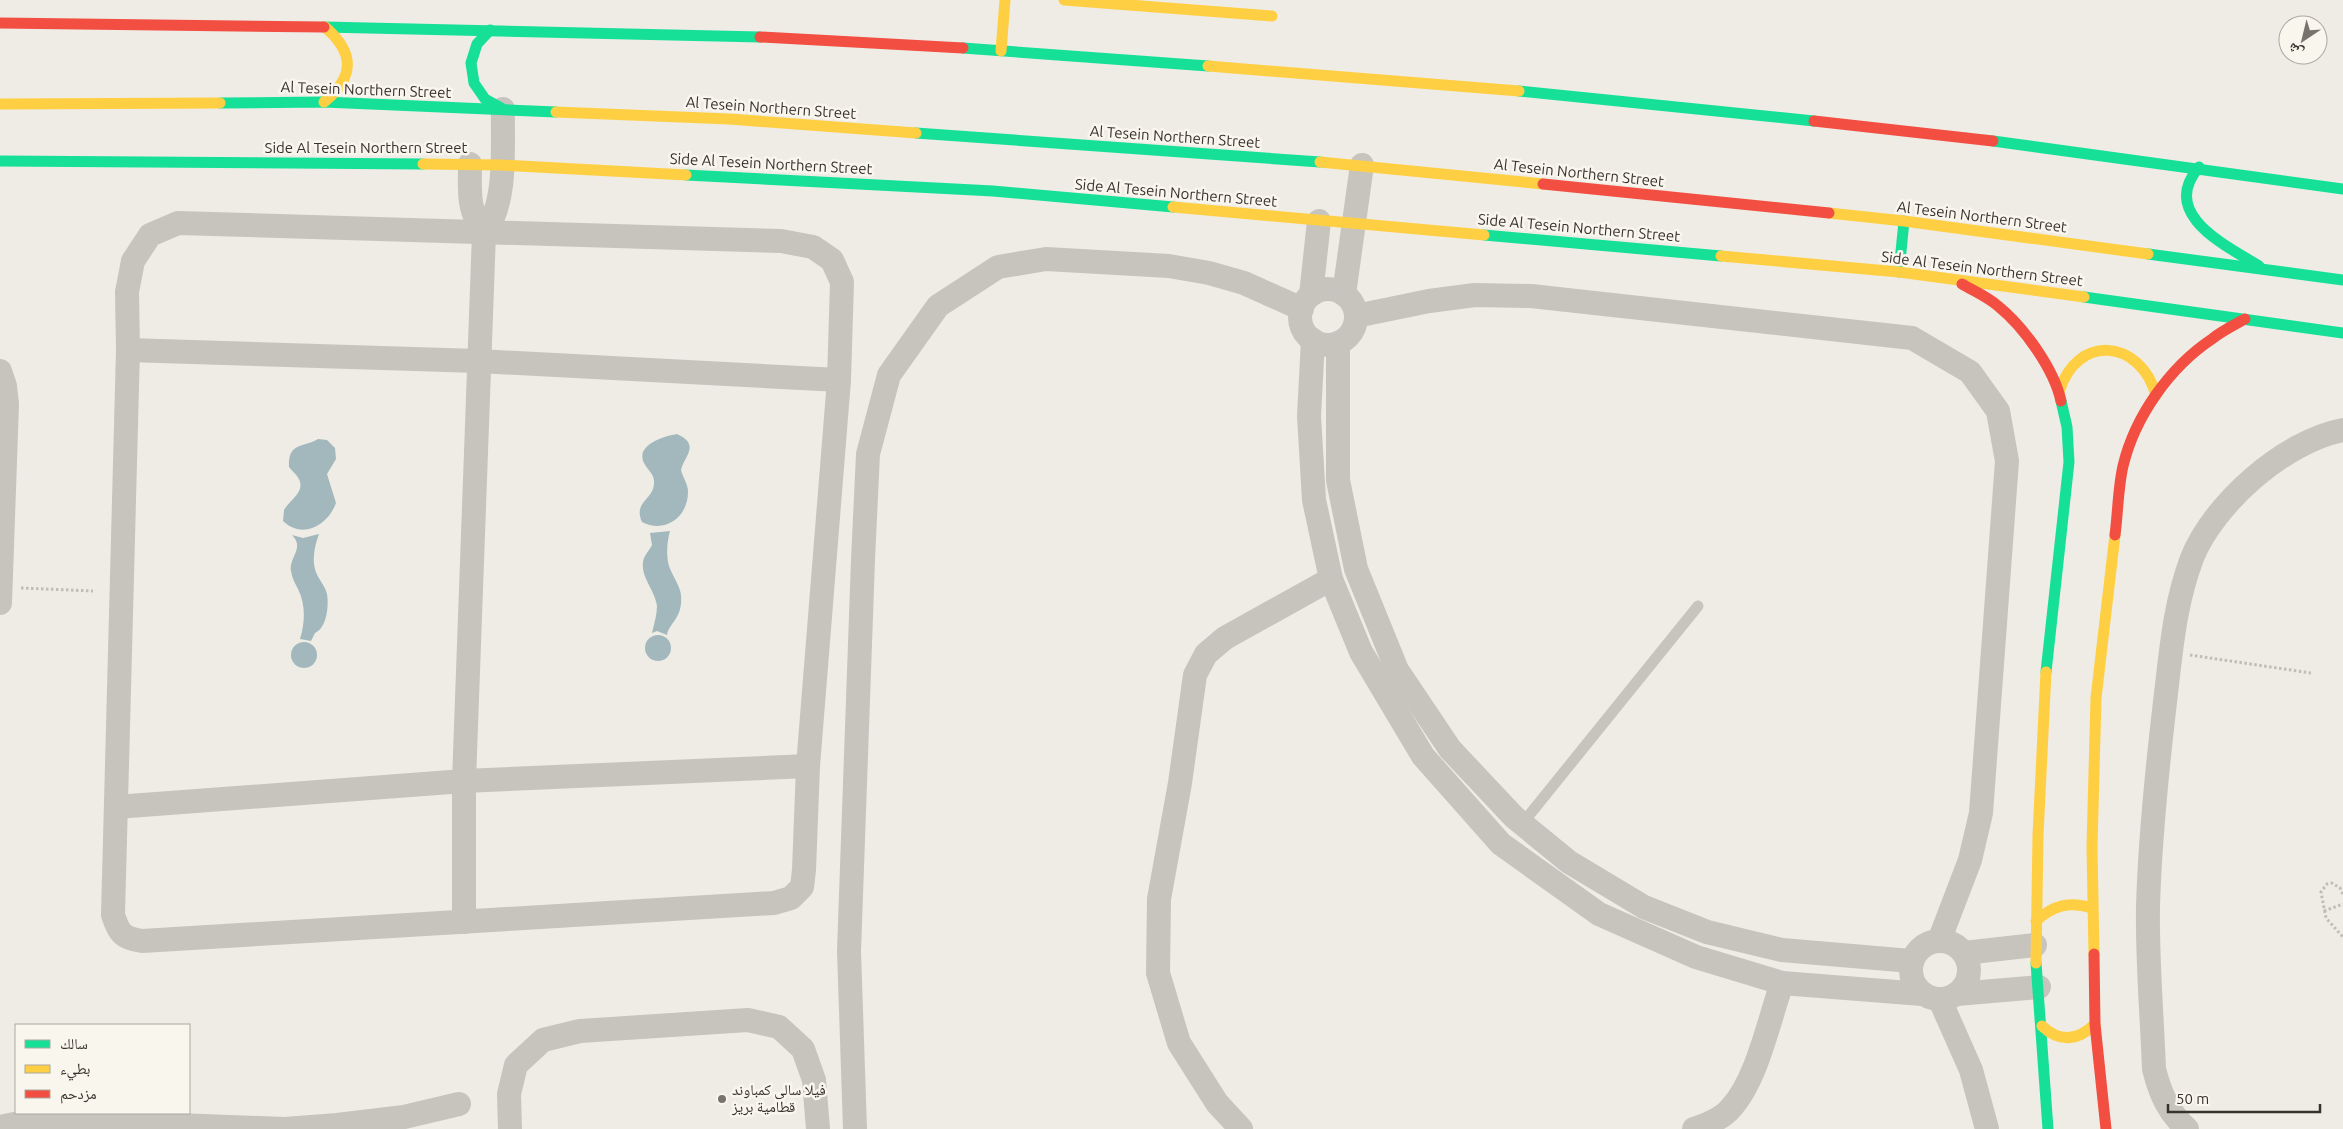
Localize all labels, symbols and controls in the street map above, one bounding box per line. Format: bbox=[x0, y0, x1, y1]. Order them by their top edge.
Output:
north arrow bbox=[2278, 15, 2328, 65]
text: ش bbox=[2285, 39, 2307, 61]
street label: Al Tesein Northern Street bbox=[280, 78, 452, 101]
street label: Al Tesein Northern Street bbox=[685, 93, 857, 122]
street label: Al Tesein Northern Street bbox=[1089, 122, 1261, 151]
street label: Side Al Tesein Northern Street bbox=[265, 139, 468, 156]
street label: Side Al Tesein Northern Street bbox=[669, 150, 873, 177]
street label: Al Tesein Northern Street bbox=[1493, 155, 1665, 190]
street label: Side Al Tesein Northern Street bbox=[1074, 175, 1278, 210]
street label: Al Tesein Northern Street bbox=[1896, 198, 2068, 235]
street label: Side Al Tesein Northern Street bbox=[1477, 210, 1681, 245]
street label: Side Al Tesein Northern Street bbox=[1880, 248, 2084, 289]
legend bbox=[15, 1024, 190, 1114]
text: سالك bbox=[60, 1035, 88, 1052]
text: بطيء bbox=[60, 1060, 90, 1081]
place label: فيلا سالى كمباوند قطامية بريز bbox=[731, 1081, 826, 1116]
scale bar bbox=[2168, 1082, 2320, 1114]
text: مزدحم bbox=[60, 1085, 97, 1104]
text: 50 m bbox=[2176, 1090, 2209, 1107]
marker: فيلا سالى كمباوند قطامية بريز bbox=[716, 1093, 728, 1105]

